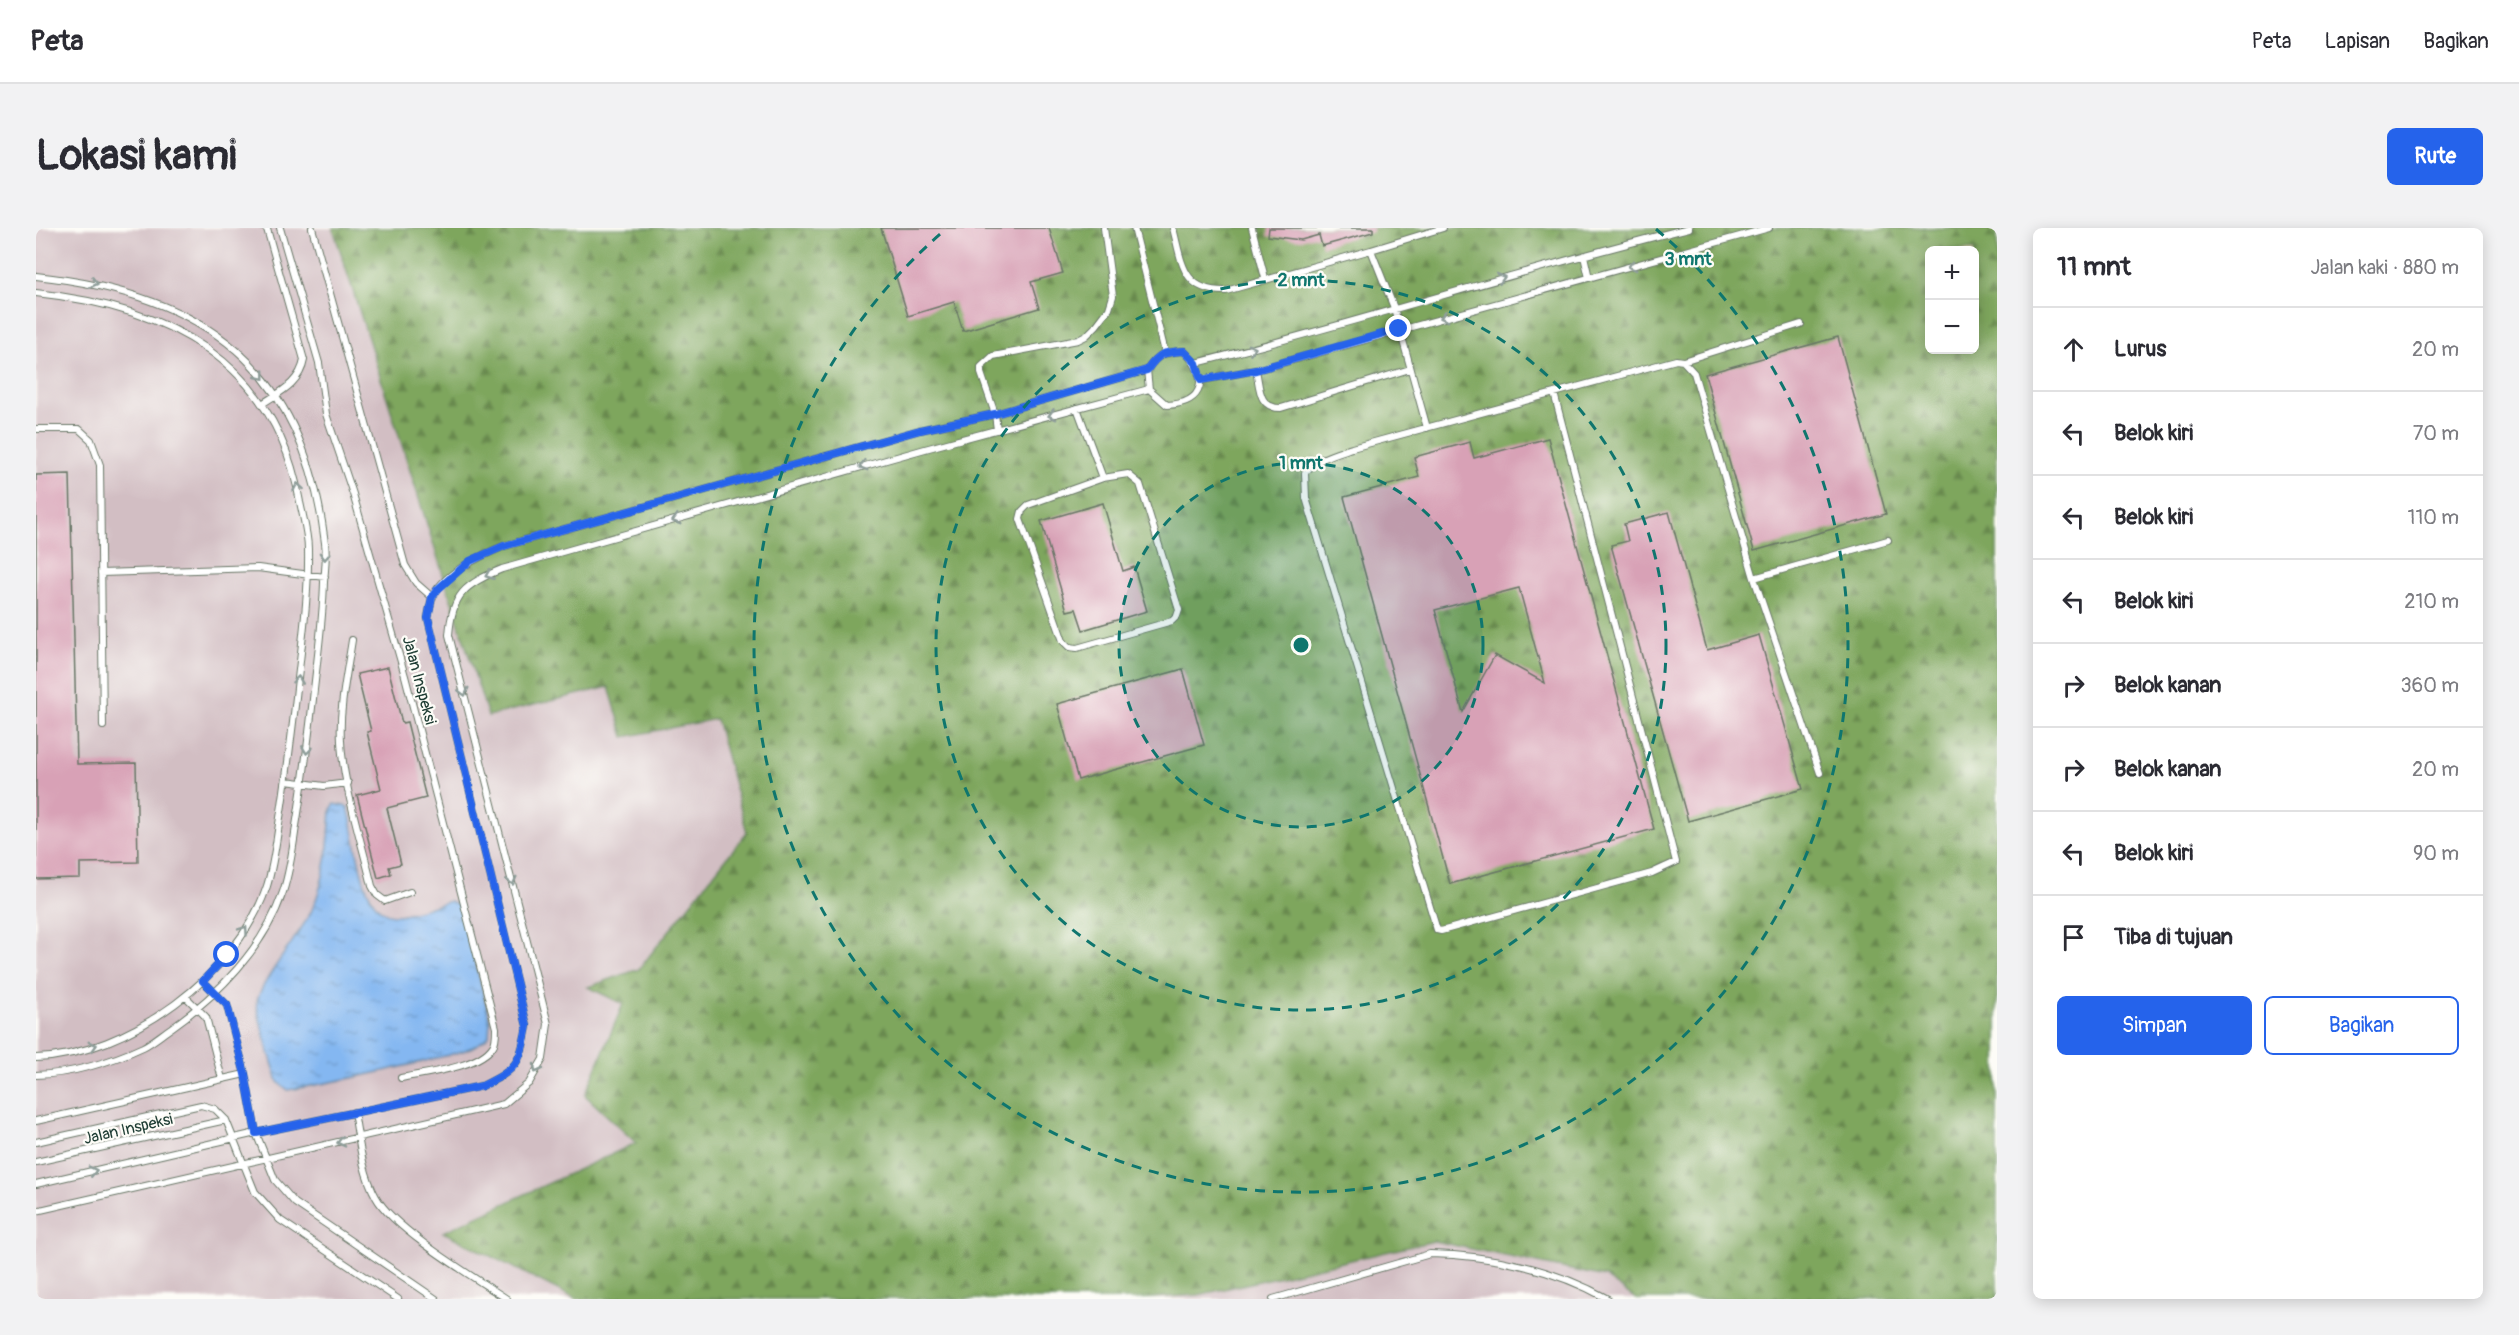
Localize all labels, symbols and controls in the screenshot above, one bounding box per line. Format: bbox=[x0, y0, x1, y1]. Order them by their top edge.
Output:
text: Peta bbox=[30, 24, 84, 59]
text: Peta bbox=[2251, 28, 2292, 55]
text: Lapisan bbox=[2325, 28, 2390, 55]
text: Bagikan bbox=[2423, 28, 2489, 55]
button: Rute bbox=[2387, 128, 2483, 185]
text: Lokasi kami bbox=[36, 130, 236, 182]
map controls bbox=[1925, 246, 1979, 354]
button: + bbox=[1925, 246, 1979, 300]
text: 3 mnt bbox=[1664, 248, 1712, 271]
text: 11 mnt bbox=[2057, 251, 2131, 283]
text: Jalan kaki · 880 m bbox=[2310, 255, 2459, 280]
one-way arrow bbox=[1627, 259, 1638, 271]
text: 2 mnt bbox=[1277, 269, 1325, 292]
one-way arrow bbox=[1495, 273, 1505, 285]
one-way arrow bbox=[89, 276, 99, 289]
button: − bbox=[1925, 300, 1979, 354]
one-way arrow bbox=[1439, 310, 1449, 323]
route end bbox=[1385, 315, 1411, 341]
icon: ahead bbox=[2057, 333, 2090, 366]
text: Lurus bbox=[2114, 335, 2166, 363]
text: 20 m bbox=[2412, 337, 2459, 362]
one-way arrow bbox=[1247, 343, 1257, 356]
one-way arrow bbox=[253, 369, 264, 380]
one-way arrow bbox=[1047, 408, 1057, 420]
icon: left bbox=[2057, 417, 2090, 450]
text: Belok kiri bbox=[2114, 419, 2193, 447]
text: 70 m bbox=[2413, 421, 2459, 446]
text: 1 mnt bbox=[1279, 452, 1324, 475]
one-way arrow bbox=[858, 459, 869, 471]
one-way arrow bbox=[292, 482, 305, 492]
icon: left bbox=[2057, 501, 2090, 534]
text: Belok kiri bbox=[2114, 503, 2193, 531]
text: 110 m bbox=[2408, 505, 2459, 530]
one-way arrow bbox=[671, 513, 682, 525]
one-way arrow bbox=[319, 551, 332, 560]
one-way arrow bbox=[484, 568, 495, 580]
icon: left bbox=[2057, 585, 2090, 618]
text: Belok kiri bbox=[2114, 587, 2193, 615]
text: 210 m bbox=[2404, 589, 2459, 614]
street label: Jalan Inspeksi bbox=[398, 634, 440, 727]
centre of rings bbox=[1291, 635, 1311, 655]
icon: right bbox=[2057, 669, 2090, 702]
text: Belok kanan bbox=[2114, 671, 2222, 699]
text: 360 m bbox=[2400, 673, 2459, 698]
one-way arrow bbox=[291, 676, 303, 685]
one-way arrow bbox=[456, 687, 469, 697]
one-way arrow bbox=[301, 745, 314, 755]
icon: right bbox=[2057, 753, 2090, 786]
text: Belok kanan bbox=[2114, 755, 2222, 783]
text: 20 m bbox=[2412, 757, 2459, 782]
icon: left bbox=[2057, 837, 2090, 870]
text: Belok kiri bbox=[2114, 839, 2193, 867]
text: 90 m bbox=[2413, 841, 2459, 866]
one-way arrow bbox=[505, 875, 517, 886]
icon: arrive bbox=[2057, 921, 2090, 954]
text: Tiba di tujuan bbox=[2114, 923, 2233, 951]
one-way arrow bbox=[237, 926, 248, 937]
route start bbox=[213, 941, 239, 967]
button: Simpan bbox=[2057, 996, 2252, 1055]
button: Bagikan bbox=[2264, 996, 2459, 1055]
one-way arrow bbox=[88, 1041, 98, 1054]
one-way arrow bbox=[533, 1063, 544, 1074]
street label: Jalan Inspeksi bbox=[82, 1109, 175, 1149]
one-way arrow bbox=[336, 1134, 346, 1147]
one-way arrow bbox=[88, 1165, 98, 1178]

